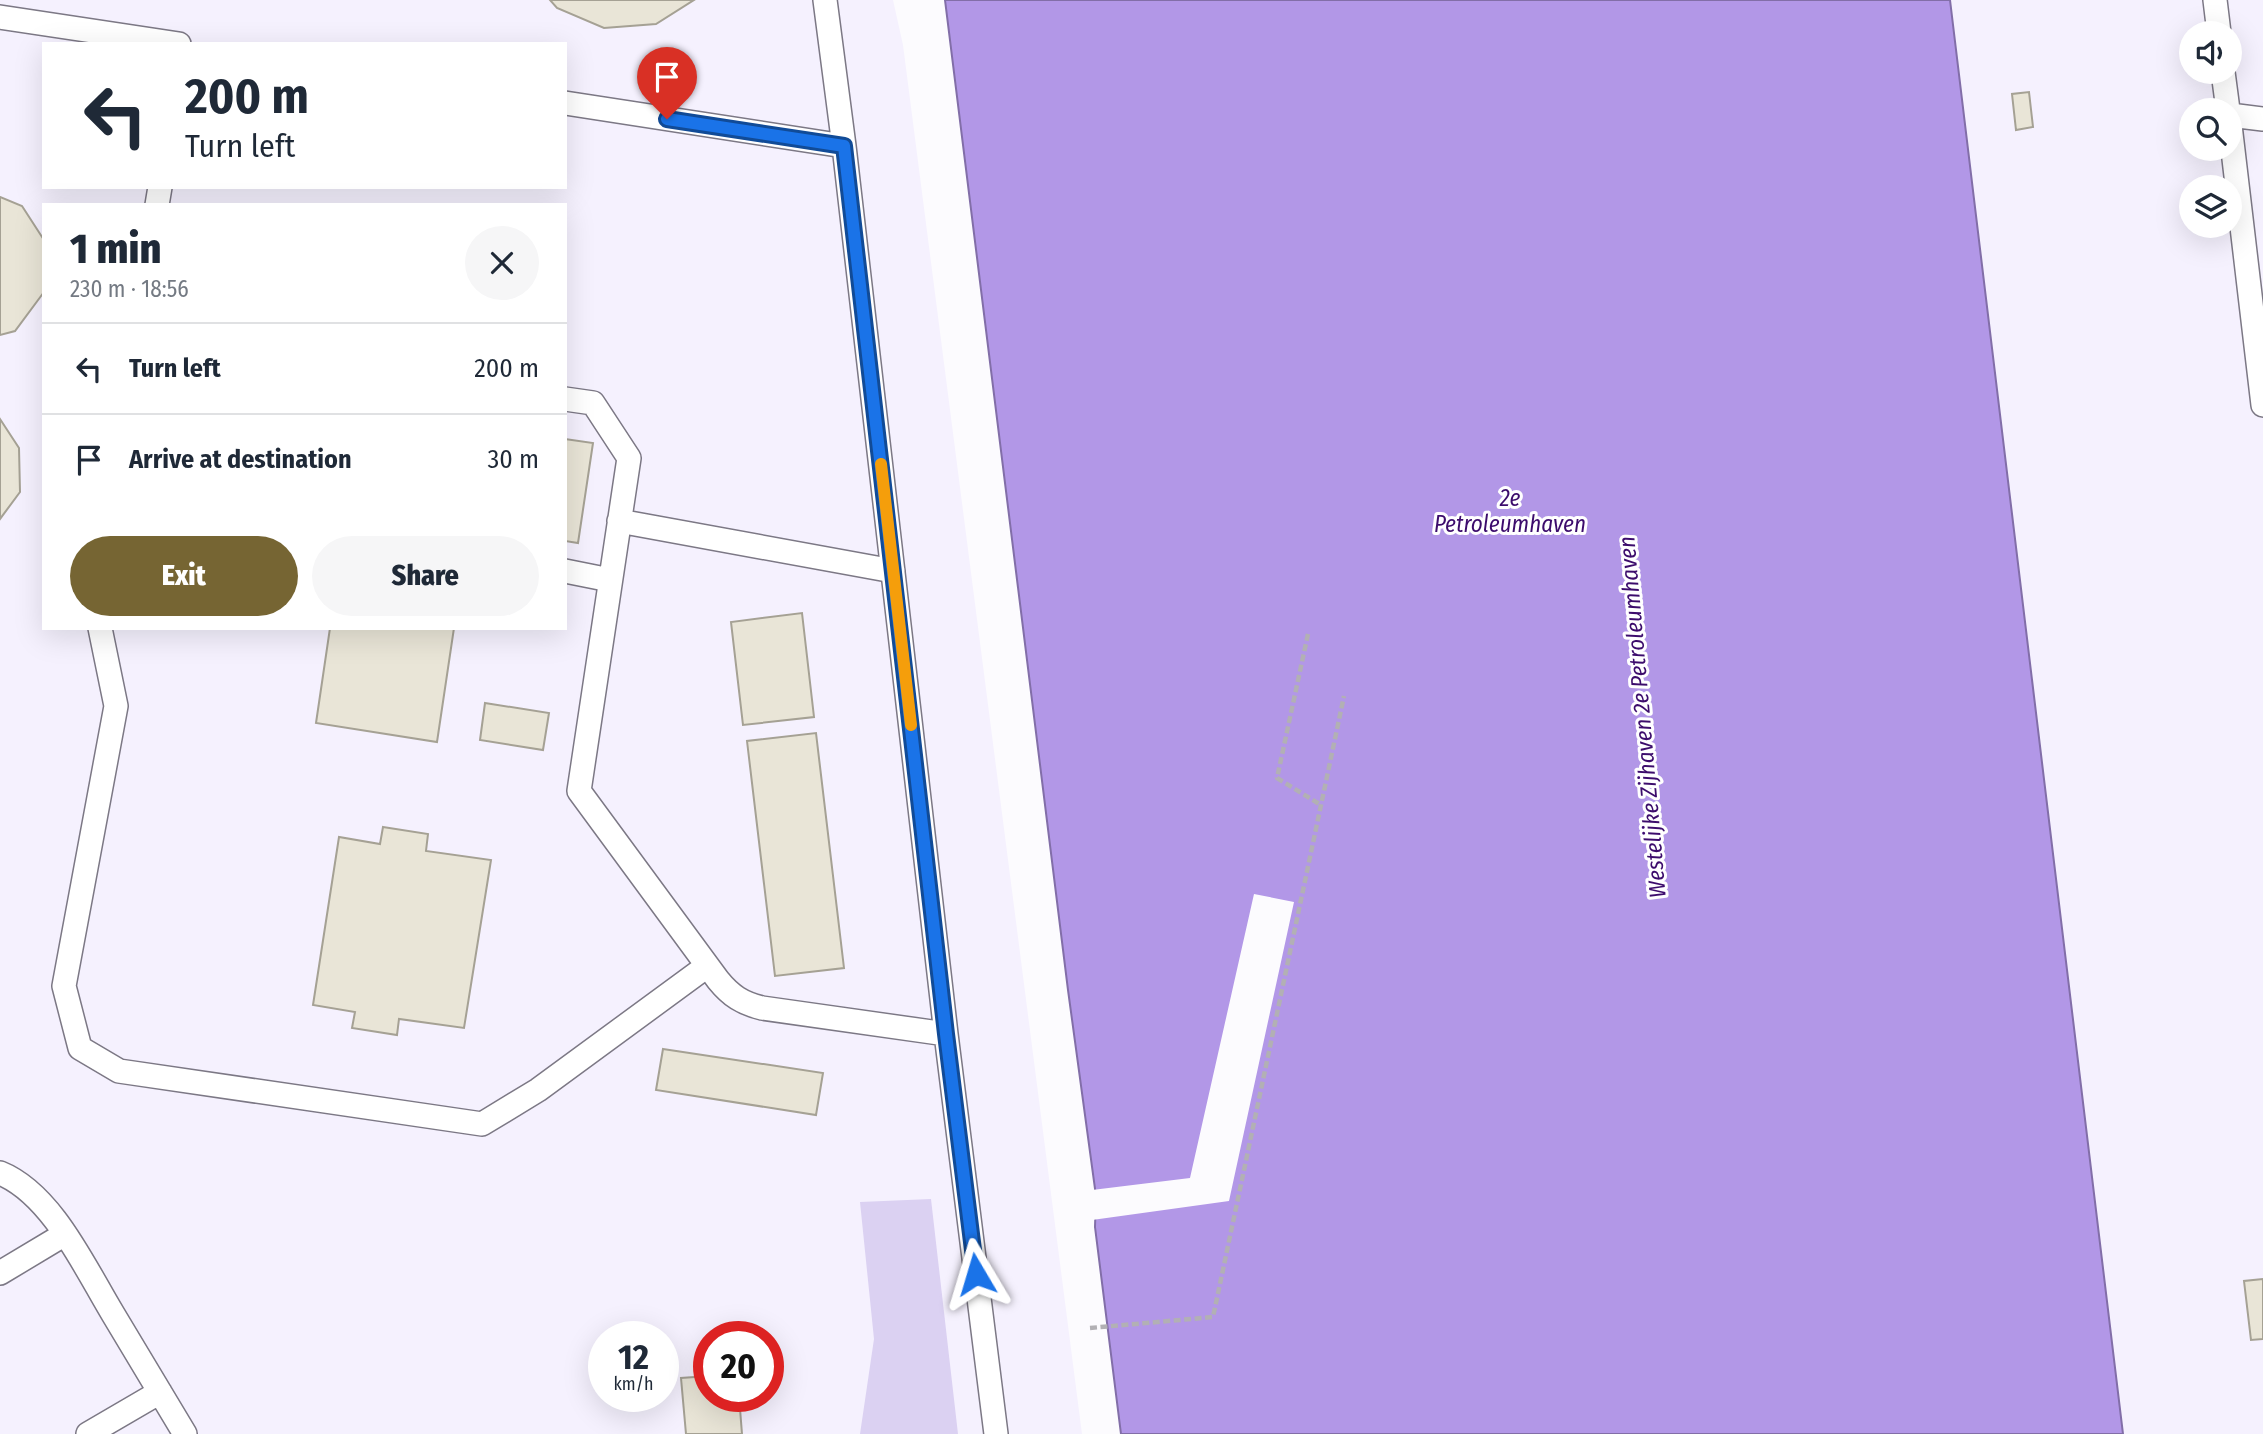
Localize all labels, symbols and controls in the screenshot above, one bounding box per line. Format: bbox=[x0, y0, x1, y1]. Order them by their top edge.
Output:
map controls bbox=[2179, 21, 2242, 238]
button: sound bbox=[2179, 21, 2242, 84]
pin bbox=[637, 47, 697, 119]
icon: arrive bbox=[648, 58, 686, 96]
text: 200 m bbox=[185, 67, 309, 126]
icon: left bbox=[70, 70, 161, 161]
button: search bbox=[2179, 98, 2242, 161]
text: Turn left bbox=[185, 127, 295, 165]
button: layers bbox=[2179, 175, 2242, 238]
text: 1 min bbox=[70, 224, 161, 274]
button: close bbox=[465, 226, 539, 300]
text: 230 m · 18:56 bbox=[70, 275, 189, 303]
icon: left bbox=[70, 350, 108, 388]
text: Turn left bbox=[129, 353, 221, 384]
text: 200 m bbox=[474, 353, 539, 384]
icon: arrive bbox=[70, 441, 108, 479]
text: Arrive at destination bbox=[129, 444, 352, 475]
text: 30 m bbox=[488, 444, 539, 475]
water label: 2e Petroleumhaven bbox=[1434, 484, 1586, 538]
water label: Westelijke Zijhaven 2e Petroleumhaven bbox=[1612, 535, 1672, 899]
button: Exit bbox=[70, 536, 298, 616]
button: Share bbox=[312, 536, 539, 616]
position arrow bbox=[939, 1237, 1013, 1311]
speed limit sign: 20 bbox=[693, 1321, 784, 1412]
text: 12 bbox=[618, 1336, 649, 1378]
text: km/h bbox=[613, 1373, 654, 1395]

